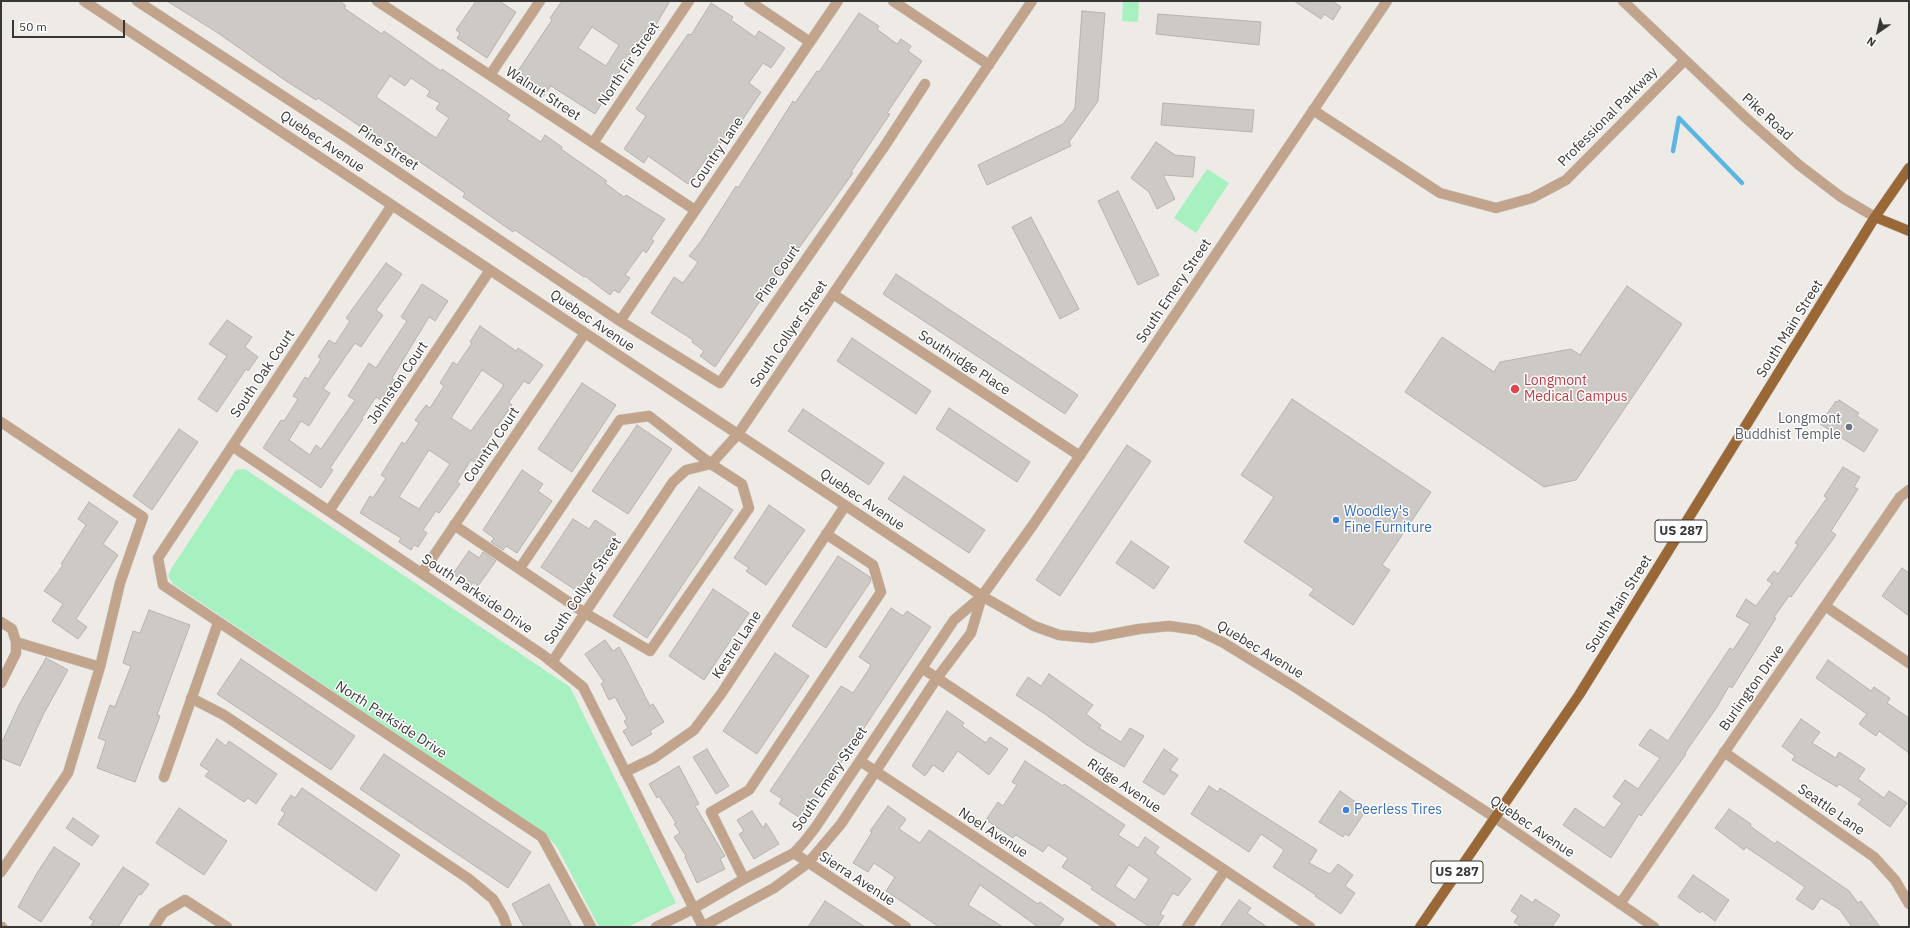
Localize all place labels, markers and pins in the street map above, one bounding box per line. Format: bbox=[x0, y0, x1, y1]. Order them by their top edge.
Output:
place label: Longmont Medical Campus bbox=[1524, 373, 1628, 406]
marker: Longmont Medical Campus bbox=[1509, 383, 1521, 395]
place label: Longmont Buddhist Temple bbox=[1735, 411, 1841, 444]
marker: Longmont Buddhist Temple bbox=[1844, 422, 1854, 432]
place label: Woodley's Fine Furniture bbox=[1344, 504, 1432, 536]
marker: Woodley's Fine Furniture bbox=[1331, 515, 1341, 525]
place label: Peerless Tires bbox=[1354, 802, 1442, 818]
marker: Peerless Tires bbox=[1341, 805, 1351, 815]

